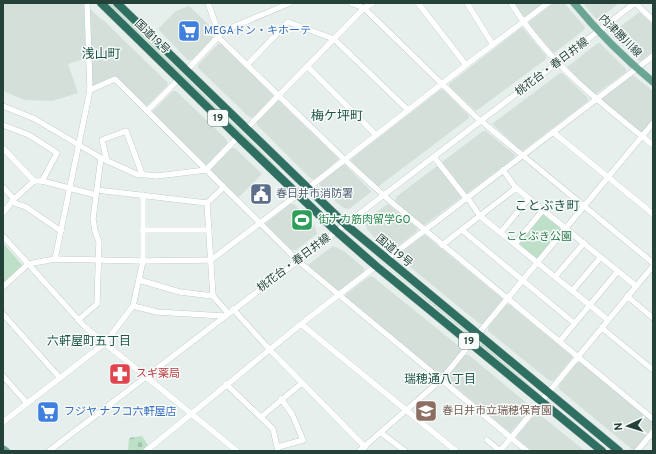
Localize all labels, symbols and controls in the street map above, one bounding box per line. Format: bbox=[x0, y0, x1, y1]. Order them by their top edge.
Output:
street label: 内津勝川線 bbox=[596, 12, 644, 60]
street label: 国道19号 bbox=[131, 17, 173, 57]
supermarket icon: MEGAドン・キホーテ bbox=[176, 18, 202, 44]
place label: MEGAドン・キホーテ bbox=[204, 24, 311, 38]
street label: 桃花台・春日井線 bbox=[513, 35, 591, 99]
district label: 浅山町 bbox=[81, 46, 121, 63]
district label: 梅ケ坪町 bbox=[311, 109, 363, 125]
road number: 19 bbox=[208, 110, 228, 126]
public building icon: 春日井市消防署 bbox=[248, 181, 274, 207]
place label: 春日井市消防署 bbox=[276, 187, 353, 201]
district label: ことぶき町 bbox=[514, 199, 580, 215]
sports icon: 街ナカ筋肉留学GO bbox=[289, 207, 315, 233]
place label: 街ナカ筋肉留学GO bbox=[318, 213, 411, 227]
park label: ことぶき公園 bbox=[506, 230, 572, 244]
street label: 桃花台・春日井線 bbox=[255, 231, 333, 295]
street label: 国道19号 bbox=[373, 232, 415, 270]
road number: 19 bbox=[459, 333, 479, 349]
district label: 六軒屋町五丁目 bbox=[47, 334, 131, 350]
pharmacy icon: スギ薬局 bbox=[107, 361, 133, 387]
place label: スギ薬局 bbox=[136, 367, 180, 381]
district label: 瑞穂通八丁目 bbox=[404, 372, 476, 388]
school or university icon: 春日井市立瑞穂保育園 bbox=[413, 398, 439, 424]
supermarket icon: フジヤ ナフコ六軒屋店 bbox=[35, 399, 61, 425]
place label: 春日井市立瑞穂保育園 bbox=[442, 404, 552, 418]
place label: フジヤ ナフコ六軒屋店 bbox=[64, 405, 177, 419]
north arrow bbox=[608, 406, 648, 446]
text: N bbox=[612, 422, 626, 431]

